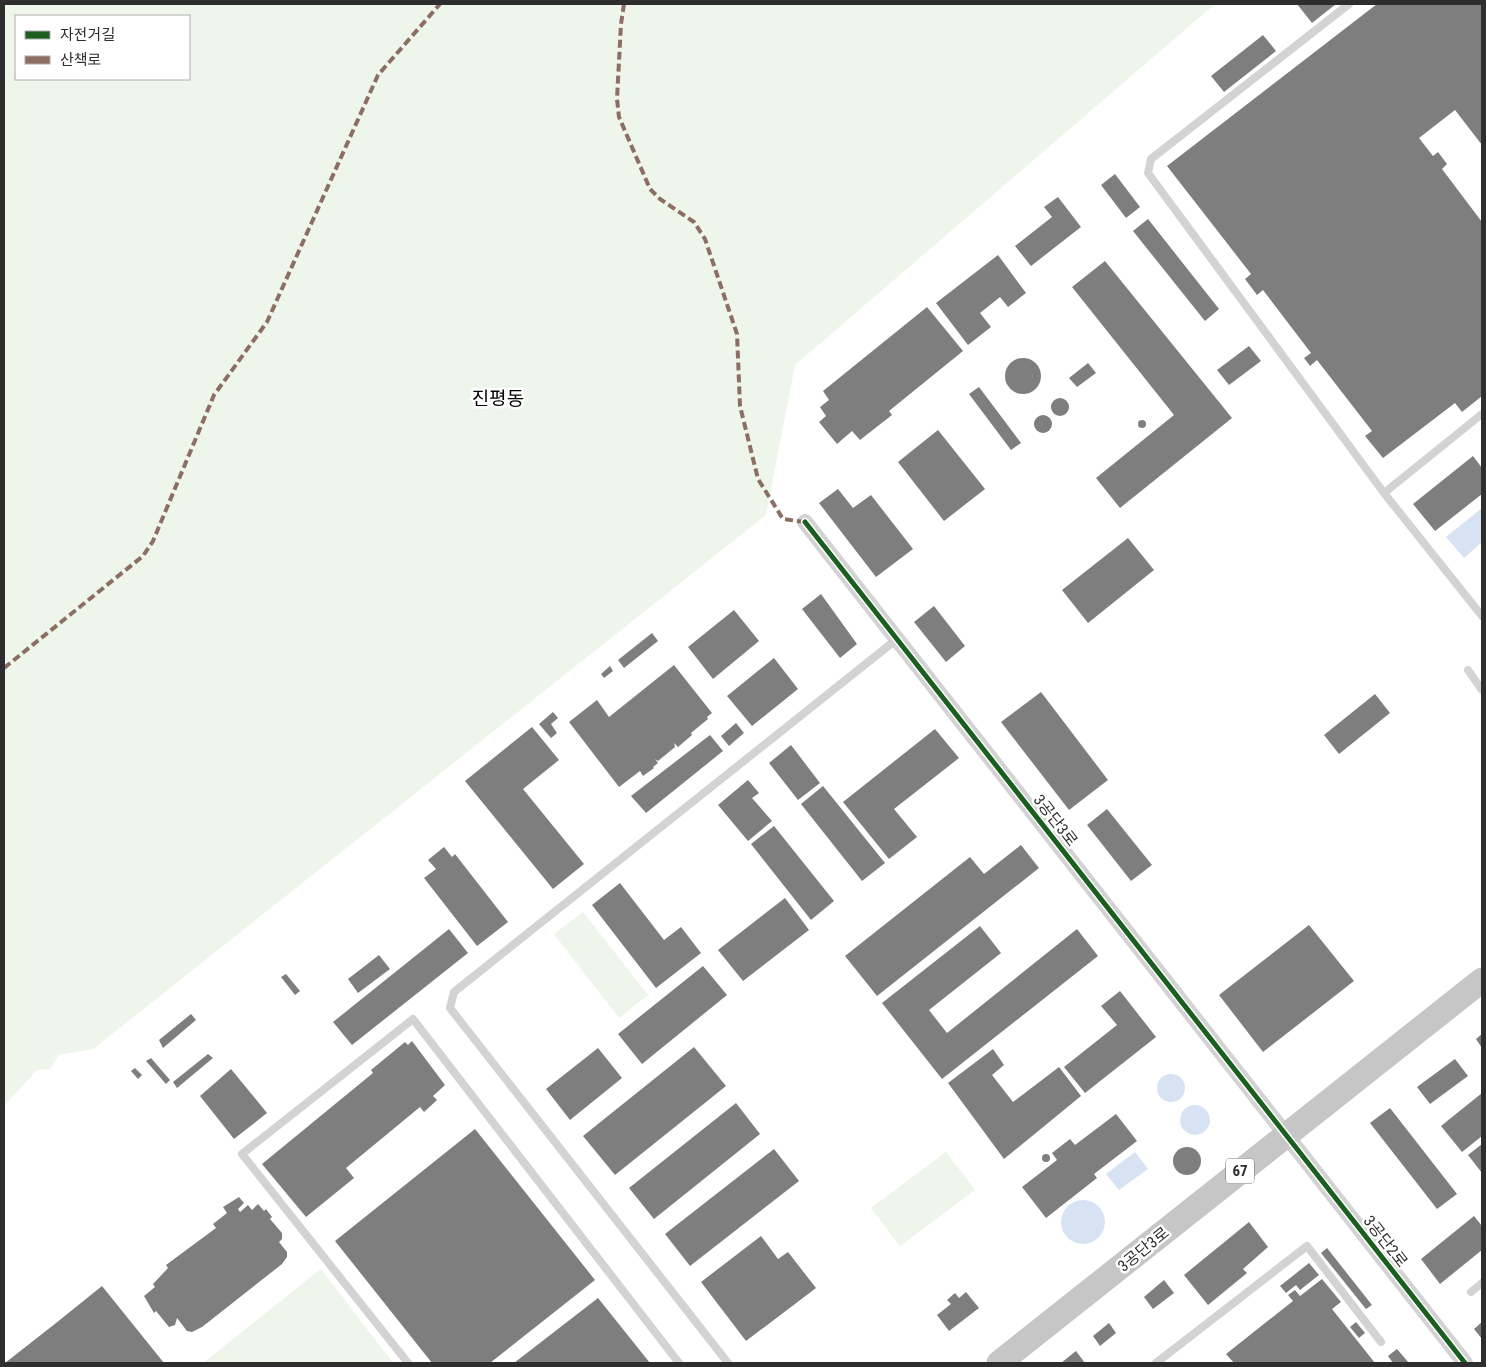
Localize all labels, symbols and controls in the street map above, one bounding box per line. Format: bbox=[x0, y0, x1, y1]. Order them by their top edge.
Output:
legend bbox=[15, 15, 190, 80]
text: 자전거길 bbox=[60, 26, 115, 44]
text: 산책로 bbox=[60, 51, 101, 69]
district label: 진평동 bbox=[472, 387, 524, 410]
street label: 3공단3로 bbox=[1030, 791, 1082, 850]
road number: 67 bbox=[1226, 1158, 1254, 1184]
street label: 3공단2로 bbox=[1360, 1212, 1412, 1271]
street label: 3공단3로 bbox=[1114, 1223, 1173, 1276]

